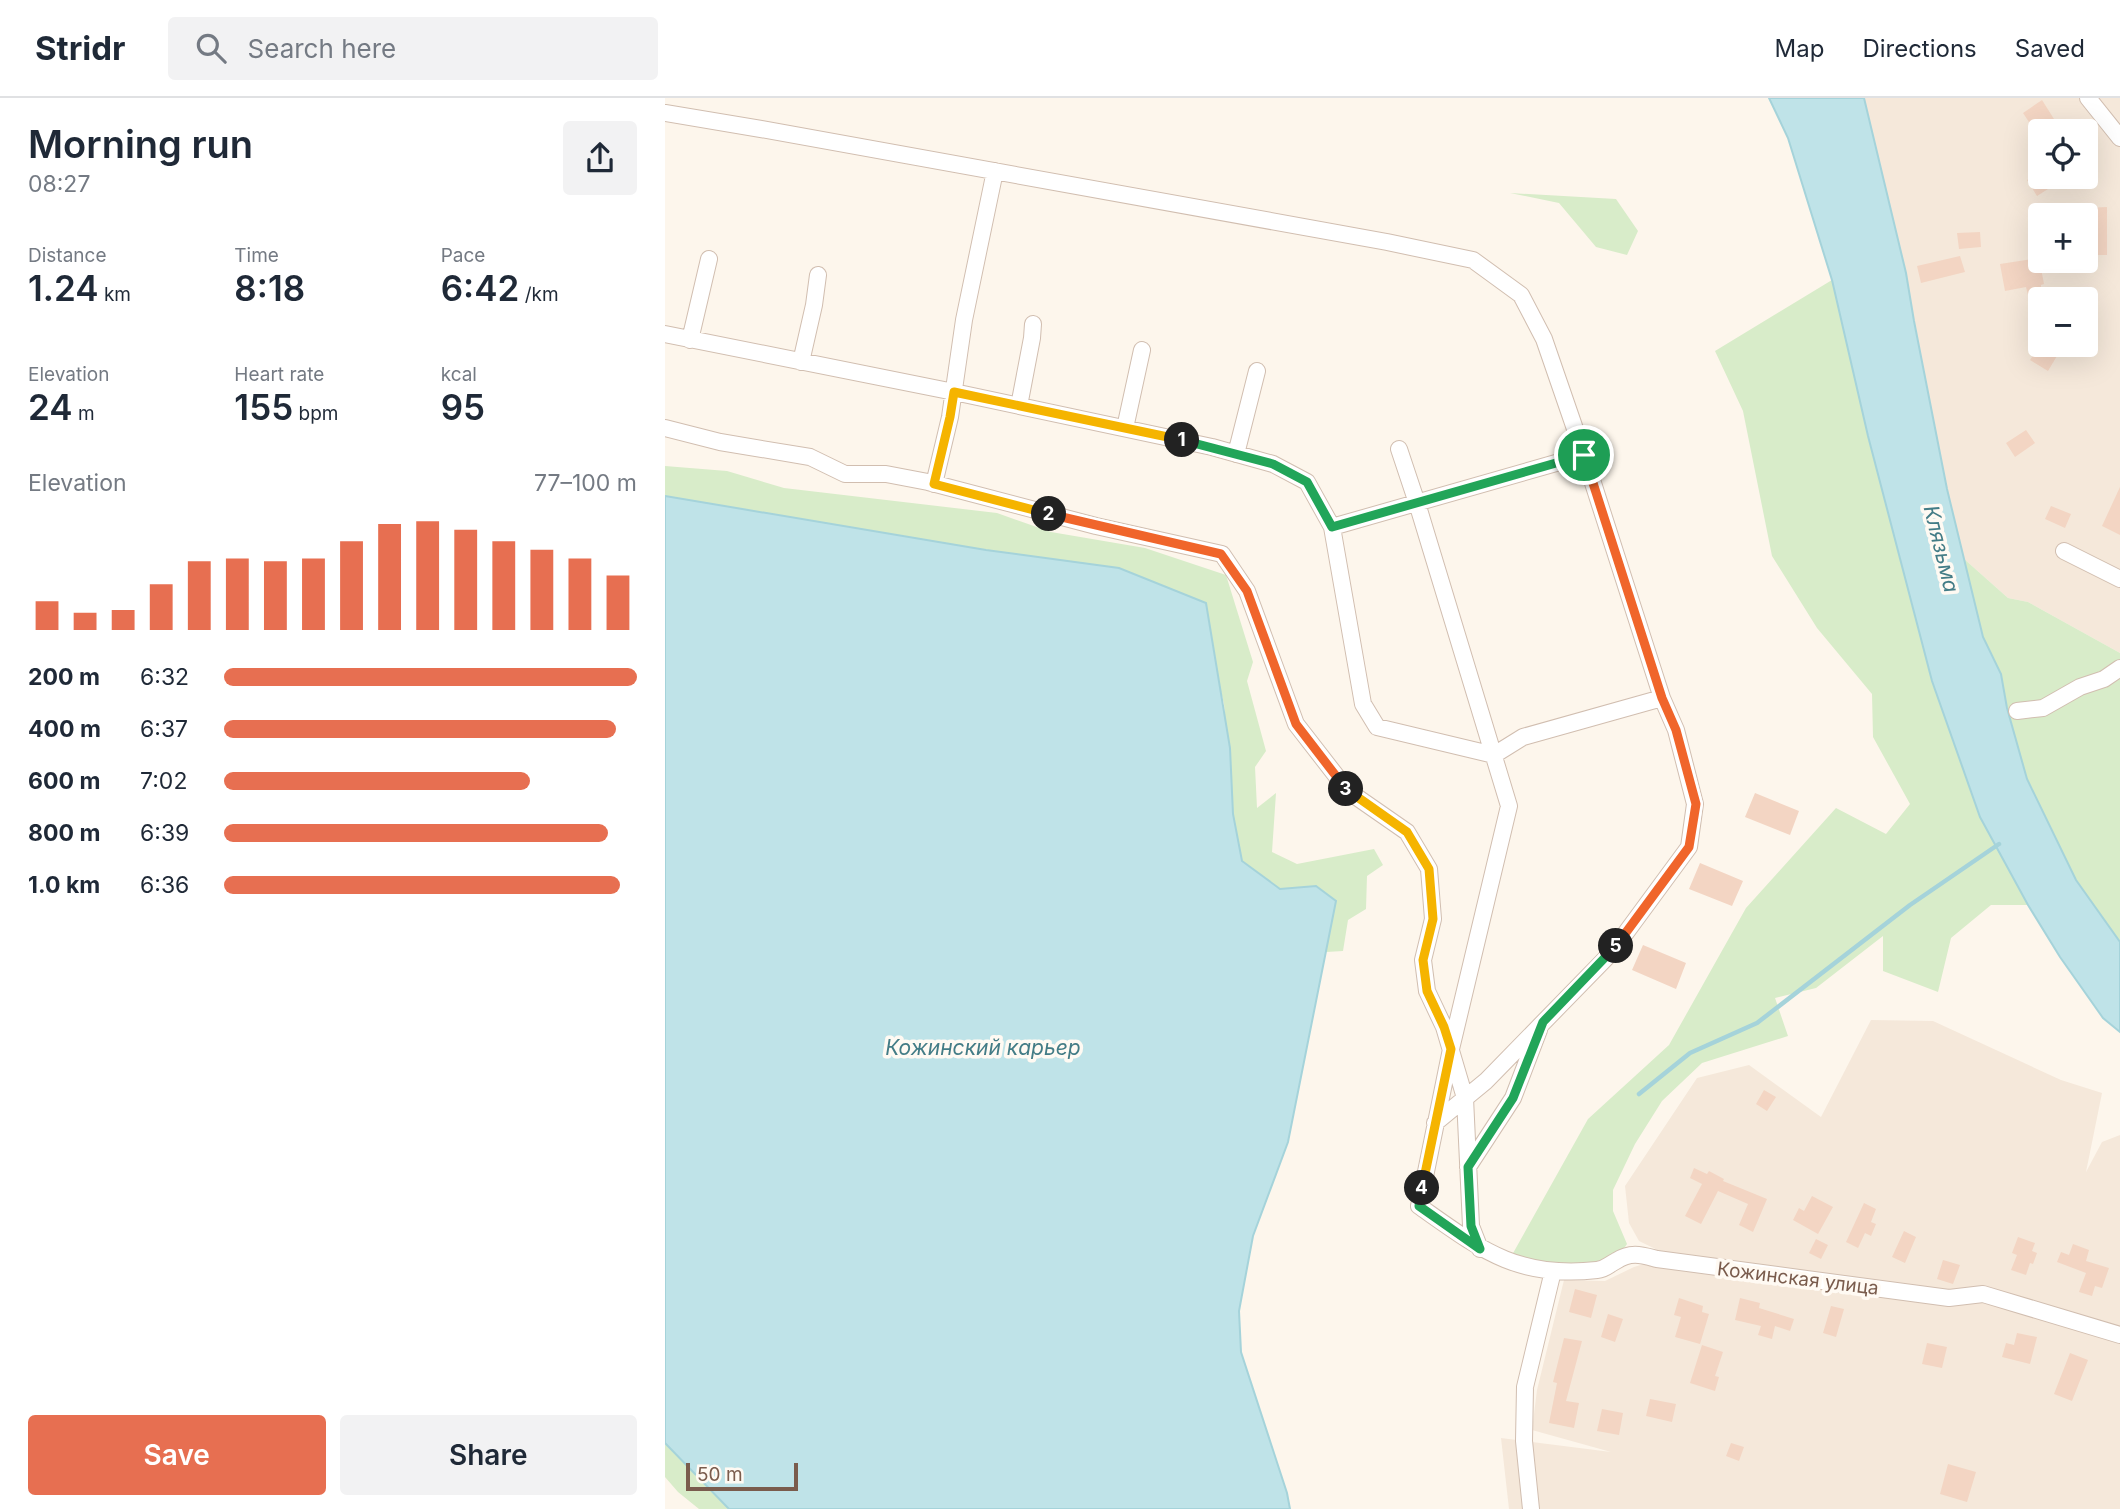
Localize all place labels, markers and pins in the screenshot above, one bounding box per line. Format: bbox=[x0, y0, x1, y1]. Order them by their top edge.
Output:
pin: 1 bbox=[1165, 422, 1199, 458]
pin bbox=[1554, 425, 1614, 485]
pin: 2 bbox=[1031, 496, 1067, 532]
pin: 3 bbox=[1329, 772, 1363, 806]
pin: 5 bbox=[1599, 928, 1633, 964]
pin: 4 bbox=[1405, 1170, 1439, 1206]

